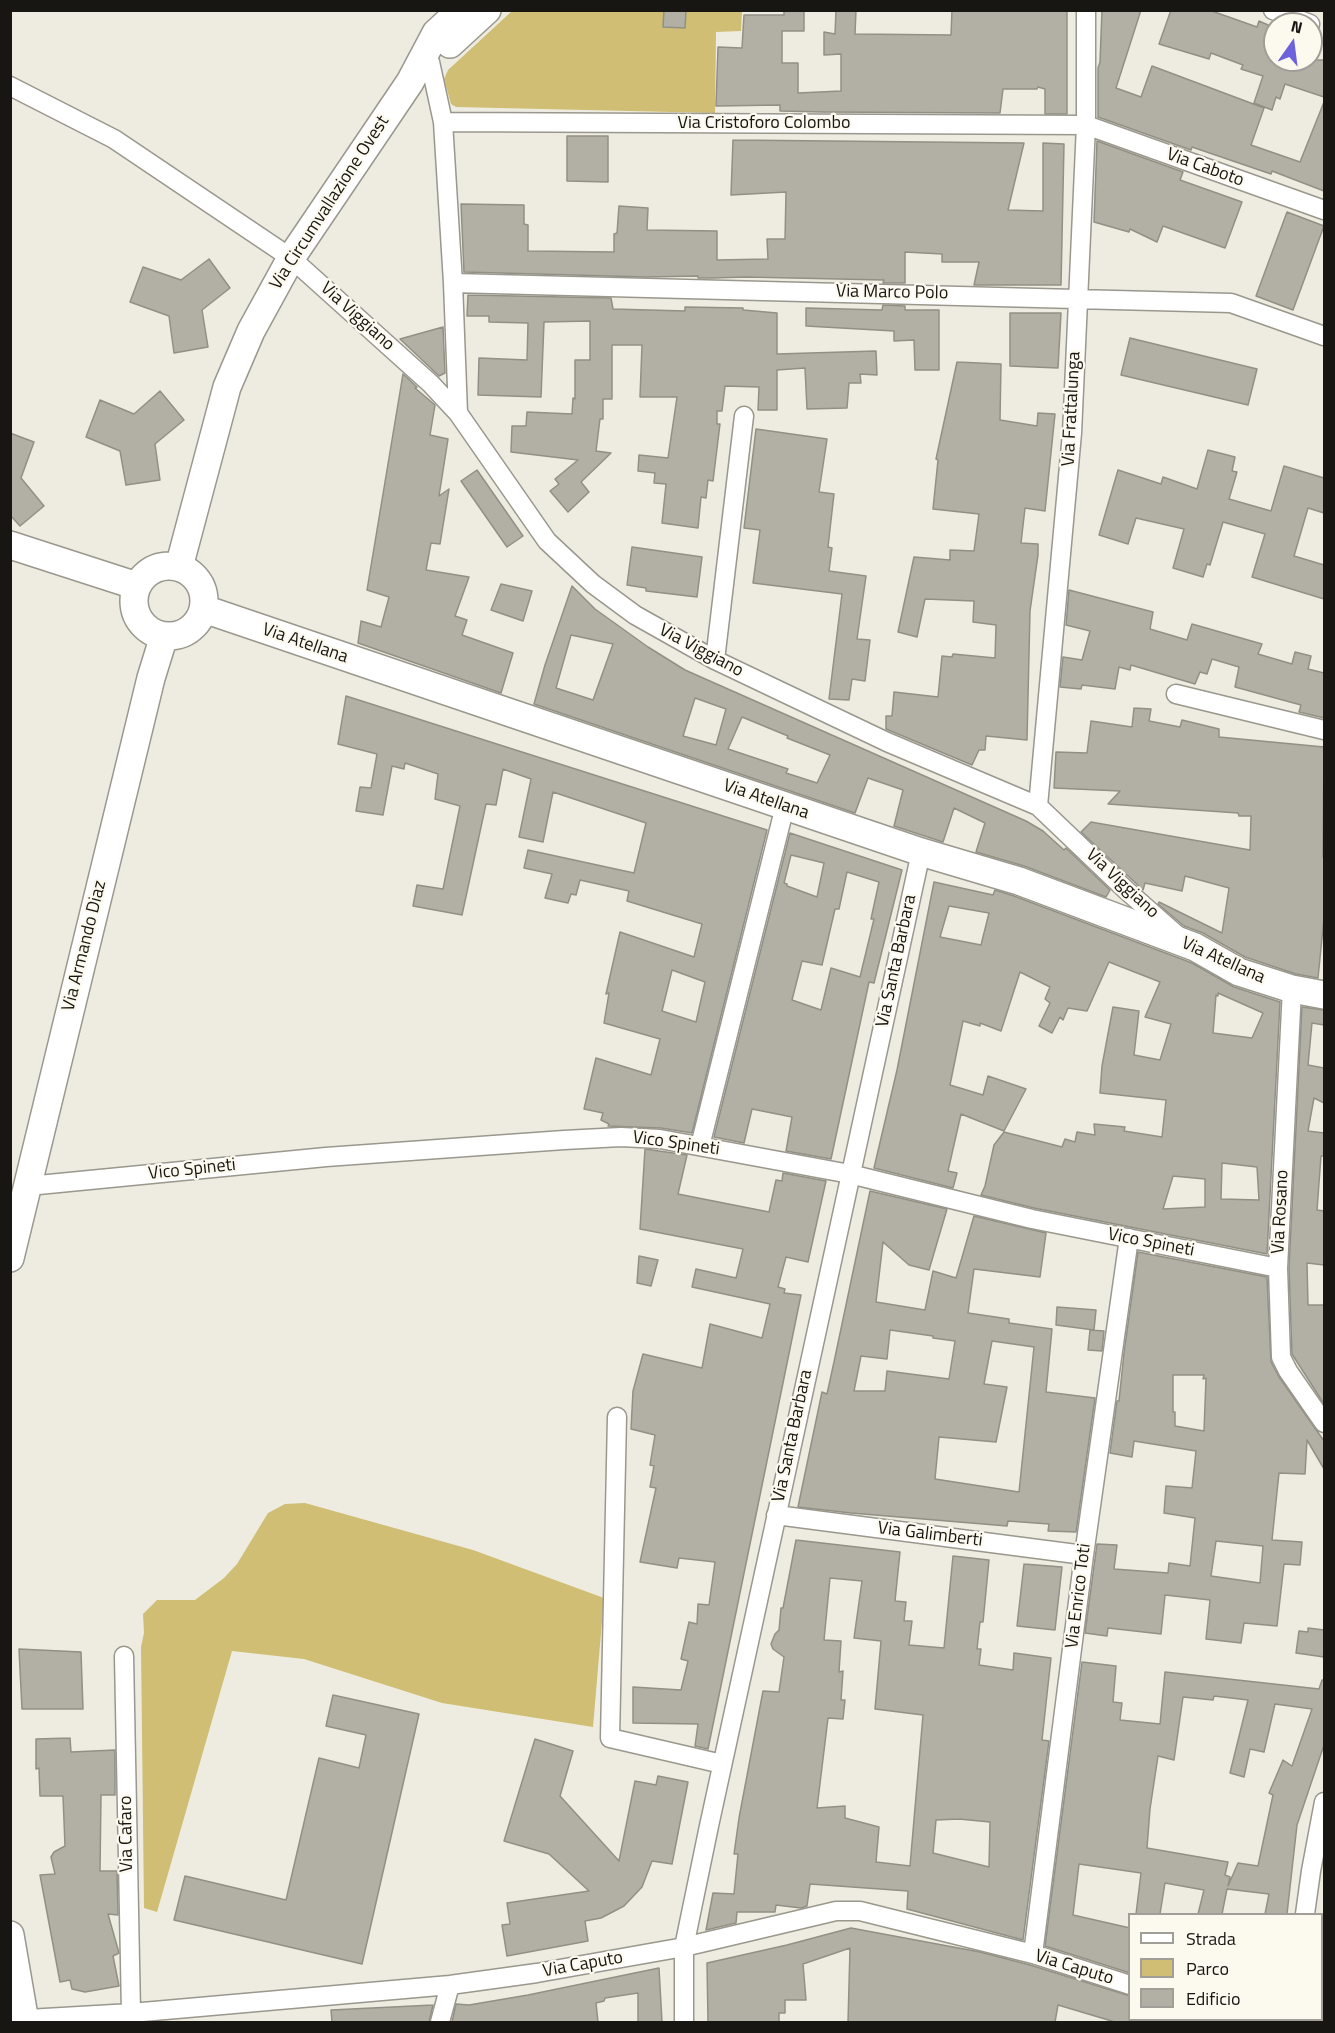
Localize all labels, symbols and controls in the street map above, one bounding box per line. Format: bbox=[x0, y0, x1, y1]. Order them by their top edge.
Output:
north arrow bbox=[1263, 12, 1323, 72]
text: N bbox=[1289, 13, 1305, 39]
street label: Via Circumvallazione Ovest bbox=[266, 112, 394, 294]
street label: Via Cristoforo Colombo bbox=[677, 113, 851, 135]
street label: Via Caboto bbox=[1163, 144, 1247, 192]
street label: Via Viggiano bbox=[315, 278, 399, 356]
street label: Via Marco Polo bbox=[836, 281, 948, 305]
street label: Via Frattalunga bbox=[1058, 351, 1086, 467]
street label: Via Atellana bbox=[259, 619, 351, 669]
street label: Via Viggiano bbox=[655, 620, 747, 682]
street label: Via Atellana bbox=[720, 775, 812, 825]
street label: Via Viggiano bbox=[1081, 845, 1163, 923]
street label: Via Armando Diaz bbox=[58, 878, 112, 1014]
street label: Via Santa Barbara bbox=[872, 893, 922, 1029]
street label: Via Atellana bbox=[1178, 933, 1268, 989]
street label: Vico Spineti bbox=[631, 1127, 721, 1161]
street label: Vico Spineti bbox=[147, 1155, 237, 1185]
street label: Via Rosano bbox=[1268, 1169, 1294, 1255]
street label: Vico Spineti bbox=[1106, 1224, 1196, 1262]
street label: Via Santa Barbara bbox=[768, 1368, 818, 1504]
street label: Via Galimberti bbox=[876, 1518, 984, 1552]
street label: Via Enrico Toti bbox=[1062, 1542, 1096, 1650]
street label: Via Cafaro bbox=[116, 1795, 138, 1873]
legend bbox=[1128, 1913, 1323, 2021]
text: Strada bbox=[1186, 1925, 1236, 1952]
street label: Via Caputo bbox=[1032, 1946, 1116, 1990]
street label: Via Caputo bbox=[541, 1947, 625, 1983]
text: Parco bbox=[1186, 1955, 1229, 1982]
text: Edificio bbox=[1186, 1985, 1240, 2012]

